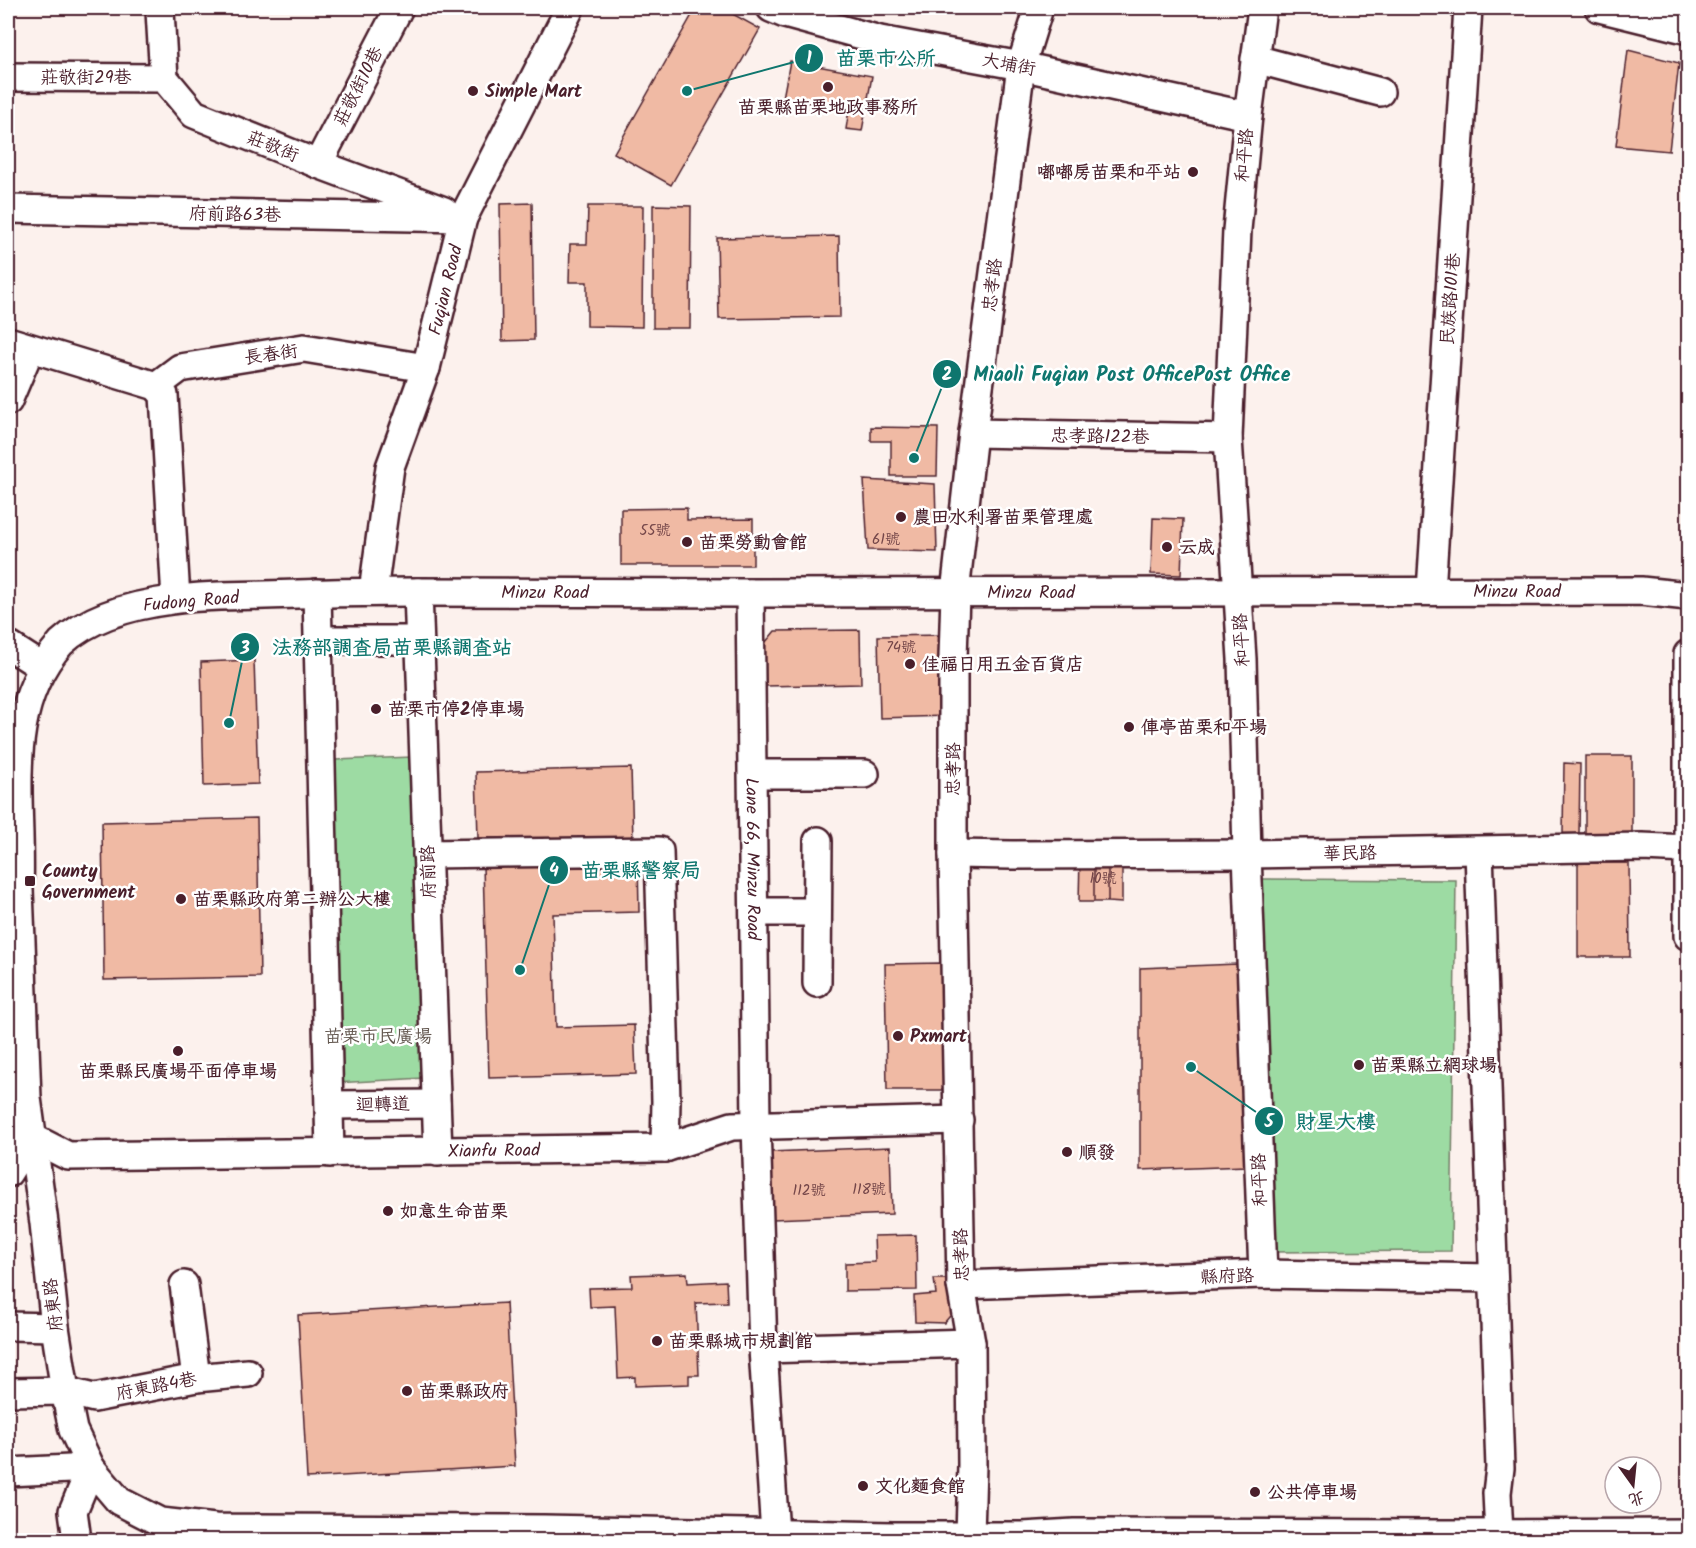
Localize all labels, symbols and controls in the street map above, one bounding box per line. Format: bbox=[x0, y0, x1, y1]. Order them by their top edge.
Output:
callout: 苗栗市公所 bbox=[794, 39, 948, 77]
street label: 莊敬街10巷 bbox=[327, 41, 392, 132]
text: 苗栗市公所 bbox=[836, 44, 936, 76]
text: 1 bbox=[806, 45, 812, 74]
street label: 大埔街 bbox=[979, 46, 1038, 85]
street label: 莊敬街29巷 bbox=[40, 64, 132, 93]
place label: Simple Mart bbox=[485, 78, 583, 107]
marker: 苗栗縣苗栗地政事務所 bbox=[821, 80, 835, 94]
marker: Simple Mart bbox=[466, 84, 480, 98]
place label: 苗栗縣苗栗地政事務所 bbox=[738, 94, 918, 123]
street label: 莊敬街 bbox=[242, 124, 303, 171]
street label: 和平路 bbox=[1229, 127, 1262, 183]
place label: 嘟嘟房苗栗和平站 bbox=[1037, 159, 1181, 188]
marker: 嘟嘟房苗栗和平站 bbox=[1186, 165, 1200, 179]
street label: 府前路63巷 bbox=[189, 200, 281, 231]
street label: Fuqian Road bbox=[422, 241, 472, 338]
street label: 民族路101巷 bbox=[1434, 252, 1469, 346]
street label: 忠孝路 bbox=[976, 257, 1011, 314]
street label: 長春街 bbox=[242, 337, 300, 374]
callout: Miaoli Fuqian Post OfficePost Office bbox=[932, 355, 1303, 393]
text: Miaoli Fuqian Post OfficePost Office bbox=[973, 360, 1291, 392]
text: 2 bbox=[942, 361, 952, 390]
street label: 忠孝路122巷 bbox=[1050, 422, 1150, 453]
place label: 農田水利署苗栗管理處 bbox=[913, 504, 1093, 533]
marker: 農田水利署苗栗管理處 bbox=[894, 510, 908, 524]
house number: 55號 bbox=[639, 519, 671, 543]
house number: 61號 bbox=[872, 528, 900, 552]
place label: 苗栗勞動會館 bbox=[699, 529, 807, 558]
place label: 云成 bbox=[1179, 534, 1215, 563]
marker: 苗栗勞動會館 bbox=[680, 535, 694, 549]
marker: 云成 bbox=[1160, 540, 1174, 554]
street label: Minzu Road bbox=[1473, 578, 1562, 607]
street label: Minzu Road bbox=[501, 579, 590, 608]
street label: Minzu Road bbox=[987, 579, 1076, 608]
street label: Fudong Road bbox=[142, 584, 242, 621]
street label: 和平路 bbox=[1227, 612, 1258, 668]
callout: 法務部調查局苗栗縣調查站 bbox=[230, 628, 524, 666]
text: 法務部調查局苗栗縣調查站 bbox=[272, 633, 512, 665]
text: 3 bbox=[239, 635, 250, 664]
house number: 74號 bbox=[886, 636, 916, 660]
place label: 佳福日用五金百貨店 bbox=[922, 651, 1084, 680]
marker: 佳福日用五金百貨店 bbox=[903, 657, 917, 671]
place label: 苗栗市停2停車場 bbox=[388, 696, 525, 725]
marker: 苗栗市停2停車場 bbox=[369, 702, 383, 716]
place label: 俥亭苗栗和平場 bbox=[1141, 714, 1267, 743]
marker: 俥亭苗栗和平場 bbox=[1122, 720, 1136, 734]
street label: 忠孝路 bbox=[940, 742, 969, 796]
street label: Lane 66, Minzu Road bbox=[736, 778, 767, 941]
street label: 華民路 bbox=[1323, 840, 1377, 869]
street label: 府前路 bbox=[414, 844, 445, 899]
callout: 苗栗縣警察局 bbox=[539, 851, 713, 889]
text: 苗栗縣警察局 bbox=[581, 856, 701, 888]
text: 4 bbox=[549, 857, 559, 886]
place label: County Government bbox=[42, 858, 136, 908]
house number: 10號 bbox=[1089, 867, 1117, 891]
marker: County Government bbox=[23, 874, 37, 888]
place label: 苗栗縣政府第二辦公大樓 bbox=[193, 886, 391, 915]
marker: 苗栗縣政府第二辦公大樓 bbox=[174, 892, 188, 906]
park label: 苗栗市民廣場 bbox=[324, 1023, 432, 1052]
place label: Pxmart bbox=[910, 1023, 968, 1052]
marker: Pxmart bbox=[891, 1029, 905, 1043]
marker: 苗栗縣民廣場平面停車場 bbox=[171, 1044, 185, 1058]
place label: 苗栗縣立網球場 bbox=[1371, 1052, 1497, 1081]
place label: 苗栗縣民廣場平面停車場 bbox=[79, 1058, 277, 1087]
marker: 苗栗縣立網球場 bbox=[1352, 1058, 1366, 1072]
street label: 迴轉道 bbox=[356, 1091, 410, 1120]
callout: 財星大樓 bbox=[1254, 1102, 1388, 1140]
text: 財星大樓 bbox=[1296, 1107, 1376, 1139]
text: 5 bbox=[1263, 1108, 1275, 1137]
street label: Xianfu Road bbox=[448, 1137, 541, 1167]
place label: 順發 bbox=[1079, 1139, 1115, 1168]
marker: 順發 bbox=[1060, 1145, 1074, 1159]
street label: 和平路 bbox=[1245, 1152, 1276, 1207]
house number: 118號 bbox=[852, 1178, 886, 1202]
house number: 112號 bbox=[792, 1179, 826, 1203]
place label: 如意生命苗栗 bbox=[400, 1198, 508, 1227]
marker: 如意生命苗栗 bbox=[381, 1204, 395, 1218]
street label: 忠孝路 bbox=[947, 1227, 978, 1282]
street label: 縣府路 bbox=[1200, 1262, 1255, 1293]
street label: 府東路 bbox=[37, 1276, 72, 1333]
place label: 苗栗縣城市規劃館 bbox=[669, 1328, 813, 1357]
marker: 苗栗縣城市規劃館 bbox=[650, 1334, 664, 1348]
street label: 府東路4巷 bbox=[113, 1365, 199, 1410]
place label: 苗栗縣政府 bbox=[419, 1378, 509, 1407]
marker: 苗栗縣政府 bbox=[400, 1384, 414, 1398]
north arrow bbox=[1603, 1455, 1663, 1515]
place label: 文化麵食館 bbox=[875, 1473, 965, 1502]
marker: 文化麵食館 bbox=[856, 1479, 870, 1493]
place label: 公共停車場 bbox=[1267, 1479, 1357, 1508]
text: 北 bbox=[1626, 1484, 1647, 1512]
marker: 公共停車場 bbox=[1248, 1485, 1262, 1499]

